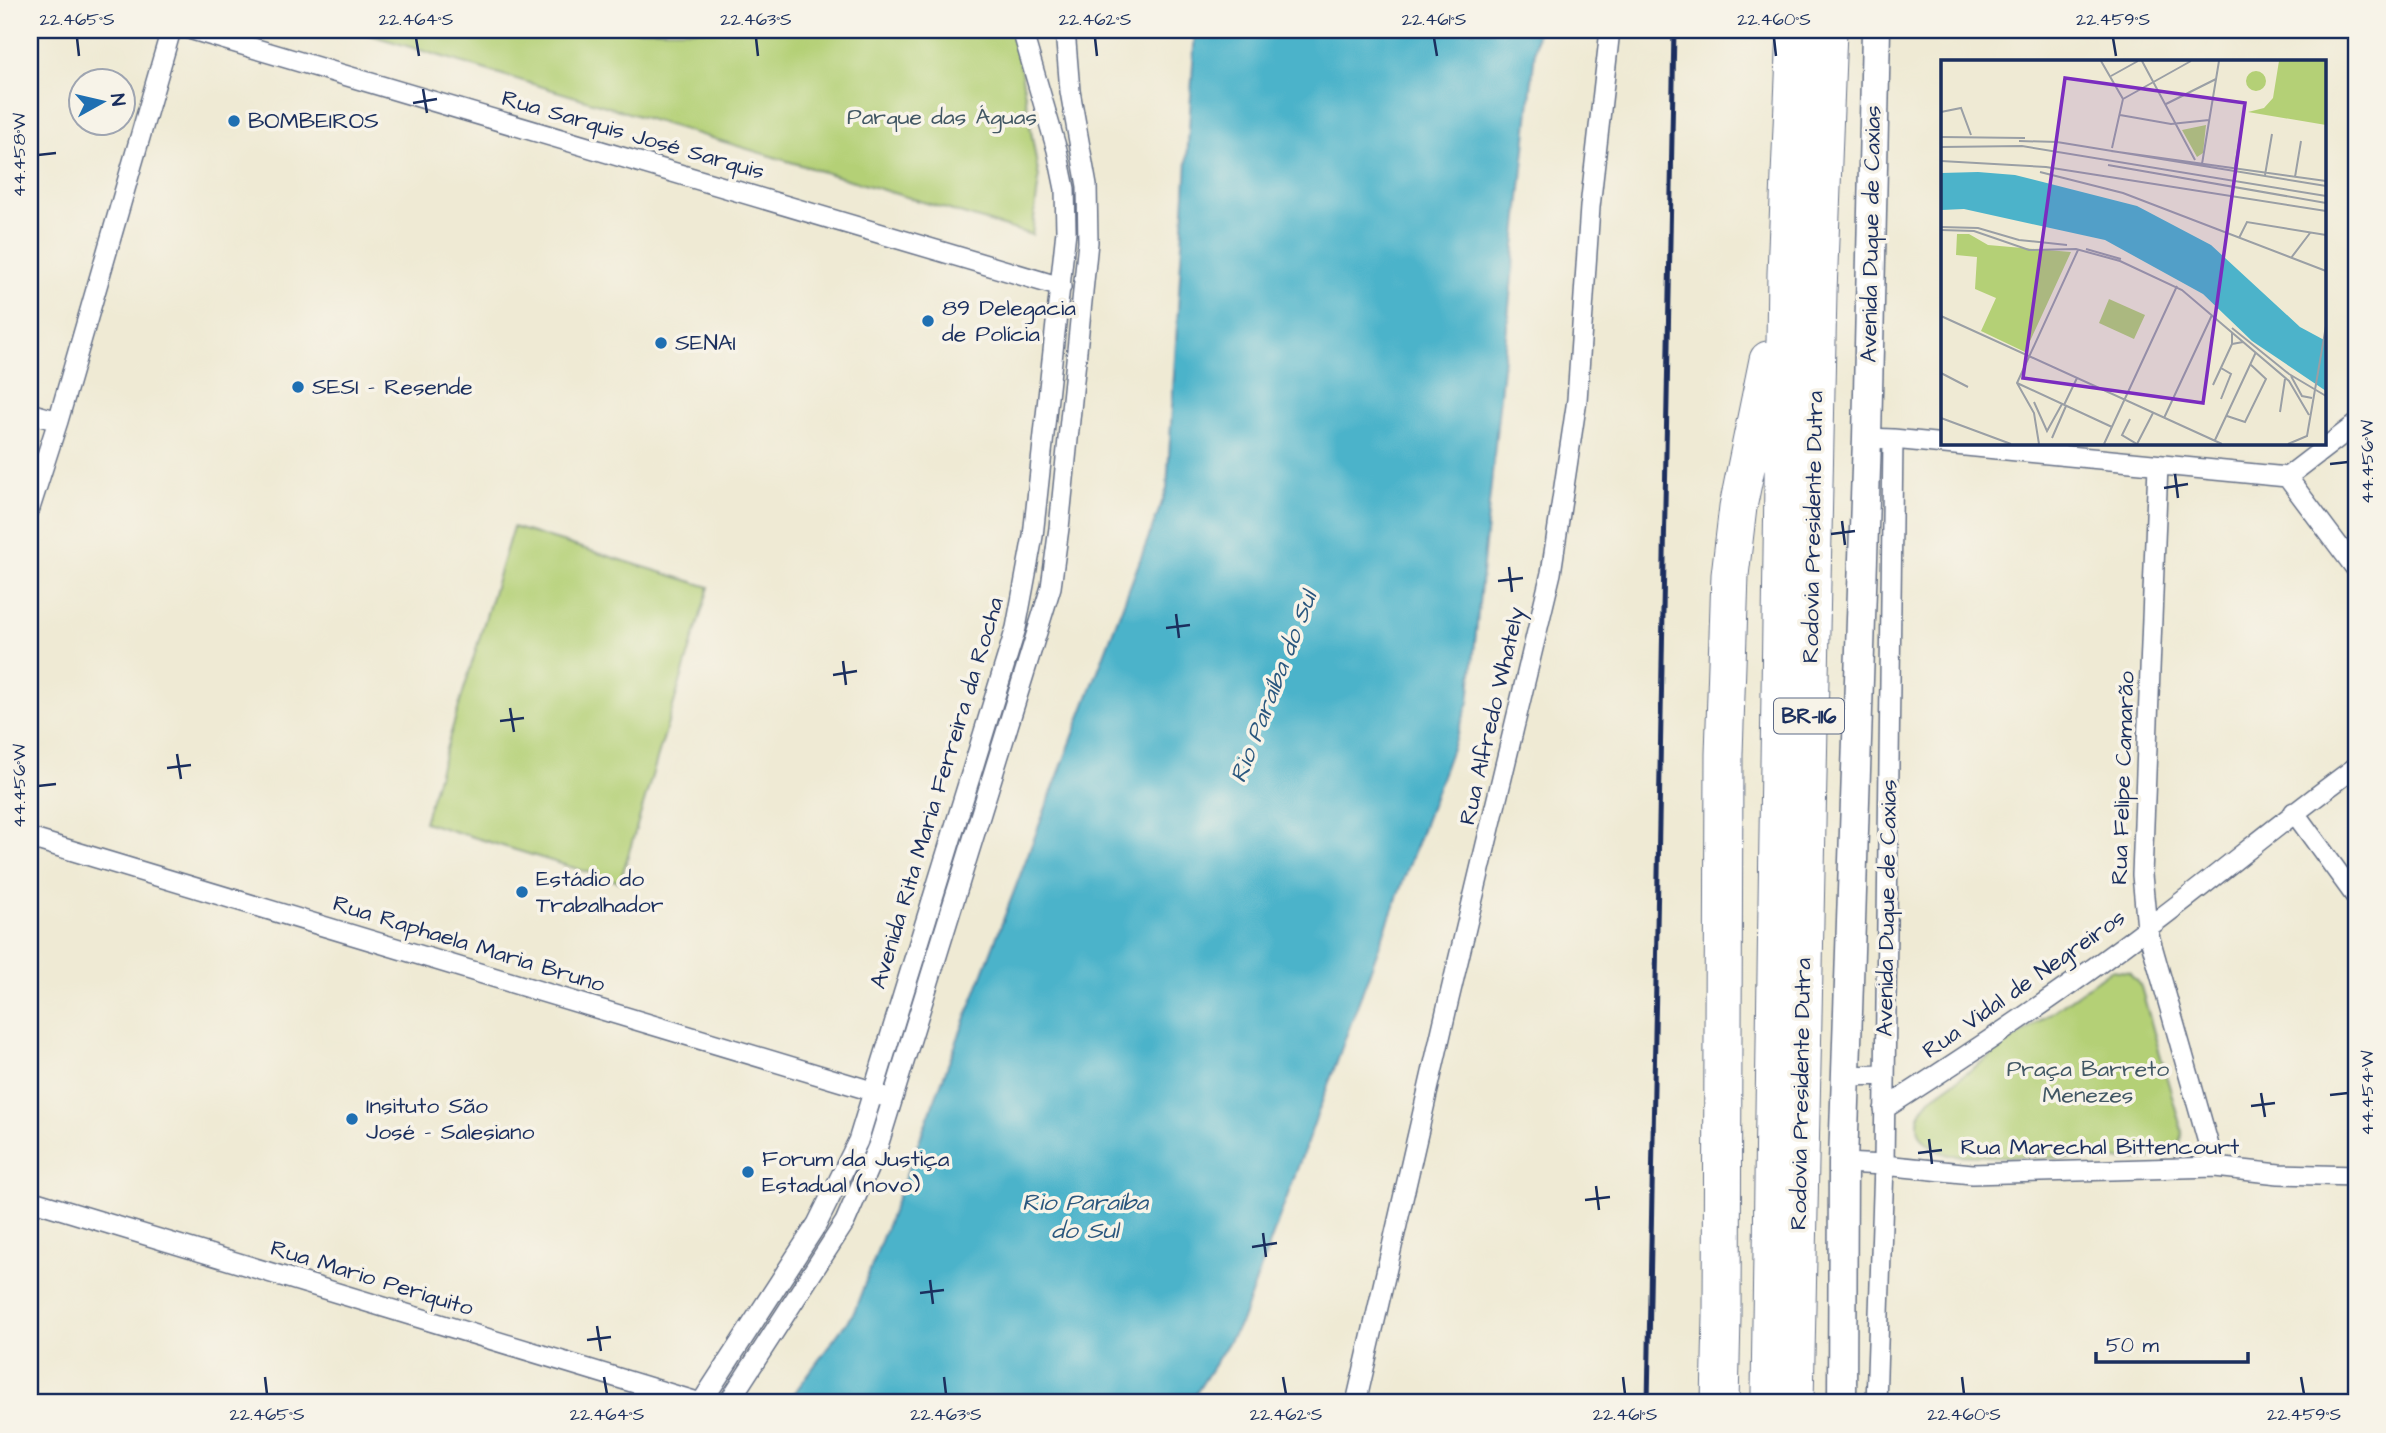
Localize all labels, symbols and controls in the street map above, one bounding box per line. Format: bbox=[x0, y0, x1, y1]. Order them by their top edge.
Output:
text: 22.465°S bbox=[40, 7, 114, 32]
text: 22.464°S bbox=[379, 7, 453, 32]
text: 22.463°S bbox=[720, 7, 792, 32]
text: 22.462°S bbox=[1059, 7, 1131, 32]
text: 22.461°S bbox=[1402, 7, 1466, 32]
text: 22.460°S bbox=[1737, 7, 1811, 32]
text: 22.459°S bbox=[2076, 7, 2150, 32]
inset map bbox=[1941, 60, 2326, 444]
north arrow bbox=[66, 66, 136, 136]
street label: Rua Sarquis José Sarquis bbox=[498, 82, 768, 188]
text: N bbox=[103, 92, 132, 108]
park label: Parque das Águas bbox=[847, 101, 1037, 134]
place label: BOMBEIROS bbox=[248, 105, 379, 137]
street label: Avenida Duque de Caxias bbox=[1853, 105, 1889, 363]
text: 44.458°W bbox=[7, 113, 32, 197]
marker: BOMBEIROS bbox=[226, 113, 242, 129]
place label: 89 Delegacia de Polícia bbox=[942, 292, 1076, 350]
marker: 89 Delegacia de Polícia bbox=[920, 313, 936, 329]
place label: SENAI bbox=[675, 327, 736, 359]
marker: SENAI bbox=[653, 335, 669, 351]
place label: SESI - Resende bbox=[312, 371, 473, 403]
marker: SESI - Resende bbox=[290, 379, 306, 395]
street label: Rodovia Presidente Dutra bbox=[1795, 390, 1831, 663]
text: 44.456°W bbox=[2355, 420, 2380, 504]
water label: Rio Paraíba do Sul bbox=[1222, 583, 1327, 788]
street label: Avenida Rita Maria Ferreira da Rocha bbox=[862, 593, 1012, 993]
street label: Rua Alfredo Whately bbox=[1451, 604, 1534, 828]
street label: Rua Felipe Camarão bbox=[2103, 671, 2143, 885]
road number: BR-116 bbox=[1774, 698, 1844, 734]
text: 44.456°W bbox=[7, 744, 32, 828]
street label: Avenida Duque de Caxias bbox=[1869, 779, 1905, 1037]
place label: Estádio do Trabalhador bbox=[536, 863, 664, 921]
marker: Estádio do Trabalhador bbox=[514, 884, 530, 900]
street label: Rua Raphaela Maria Bruno bbox=[329, 887, 609, 1001]
street label: Rua Vidal de Negreiros bbox=[1916, 902, 2133, 1067]
street label: Rodovia Presidente Dutra bbox=[1783, 957, 1819, 1230]
text: 44.454°W bbox=[2355, 1050, 2380, 1136]
park label: Praça Barreto Menezes bbox=[2007, 1053, 2169, 1111]
place label: Insituto São José - Salesiano bbox=[366, 1090, 534, 1148]
marker: Insituto São José - Salesiano bbox=[344, 1111, 360, 1127]
street label: Rua Marechal Bittencourt bbox=[1961, 1131, 2240, 1163]
place label: Forum da Justiça Estadual (novo) bbox=[762, 1143, 950, 1201]
marker: Forum da Justiça Estadual (novo) bbox=[740, 1164, 756, 1180]
water label: Rio Paraíba do Sul bbox=[1022, 1186, 1150, 1248]
street label: Rua Mario Periquito bbox=[267, 1232, 477, 1324]
scale bar bbox=[2096, 1321, 2248, 1365]
text: 50 m bbox=[2106, 1331, 2160, 1360]
text: 22.465°S bbox=[230, 1402, 304, 1427]
text: 22.464°S bbox=[570, 1402, 644, 1427]
text: 22.463°S bbox=[910, 1402, 982, 1427]
text: 22.462°S bbox=[1250, 1402, 1322, 1427]
text: 22.461°S bbox=[1593, 1402, 1657, 1427]
text: 22.460°S bbox=[1927, 1402, 2001, 1427]
text: 22.459°S bbox=[2267, 1402, 2341, 1427]

